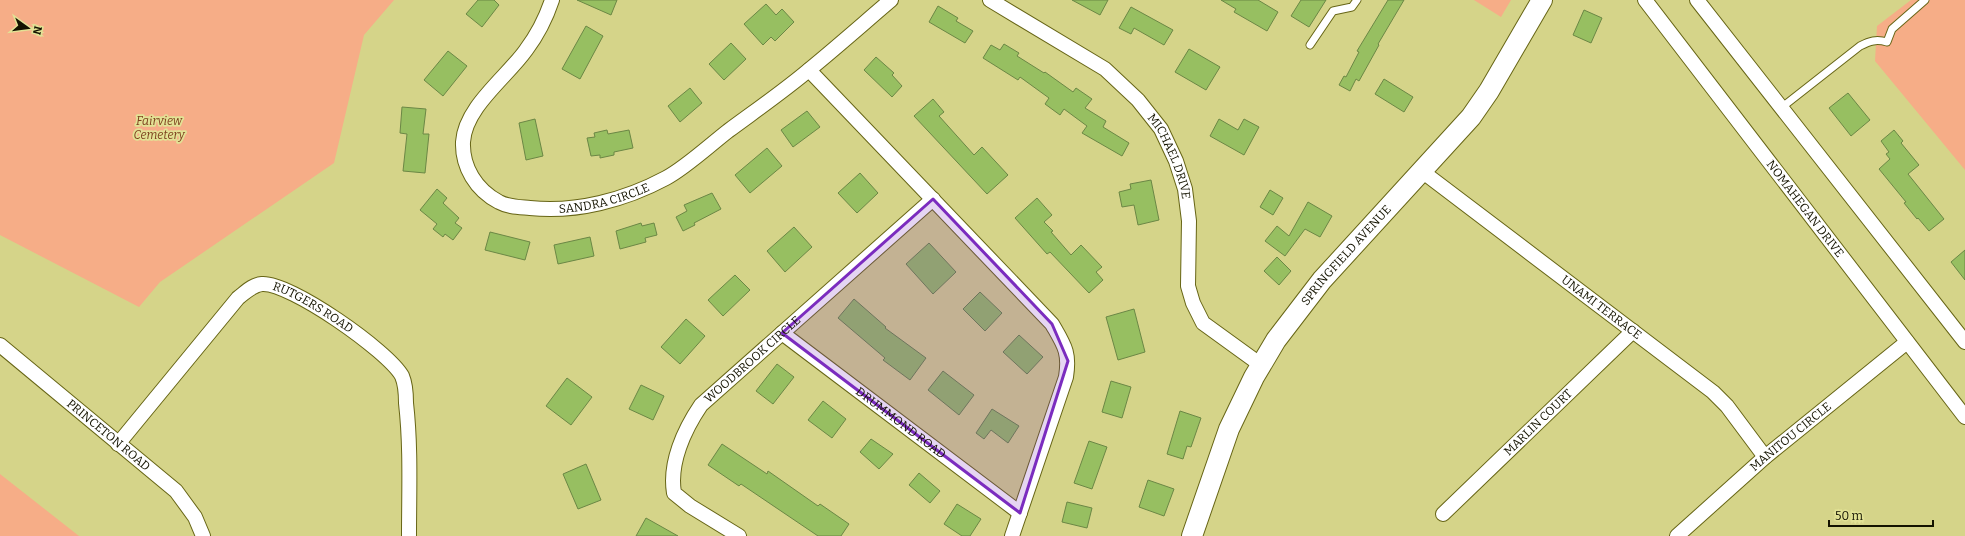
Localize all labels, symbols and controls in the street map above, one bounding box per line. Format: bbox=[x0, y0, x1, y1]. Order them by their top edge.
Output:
north arrow bbox=[8, 8, 48, 48]
text: N bbox=[30, 25, 45, 36]
street label: MICHAEL DRIVE bbox=[1145, 111, 1193, 200]
park label: Fairview Cemetery bbox=[133, 114, 186, 142]
street label: NOMAHEGAN DRIVE bbox=[1763, 157, 1847, 260]
street label: SANDRA CIRCLE bbox=[558, 180, 652, 216]
street label: SPRINGFIELD AVENUE bbox=[1298, 202, 1394, 308]
street label: UNAMI TERRACE bbox=[1559, 273, 1644, 342]
street label: RUTGERS ROAD bbox=[271, 279, 356, 336]
street label: WOODBROOK CIRCLE bbox=[702, 313, 803, 406]
street label: DRUMMOND ROAD bbox=[853, 384, 949, 461]
street label: MARLIN COURT bbox=[1501, 386, 1575, 458]
street label: PRINCETON ROAD bbox=[64, 396, 153, 474]
street label: MANITOU CIRCLE bbox=[1747, 399, 1834, 474]
scale bar bbox=[1829, 502, 1933, 528]
text: 50 m bbox=[1835, 509, 1864, 523]

